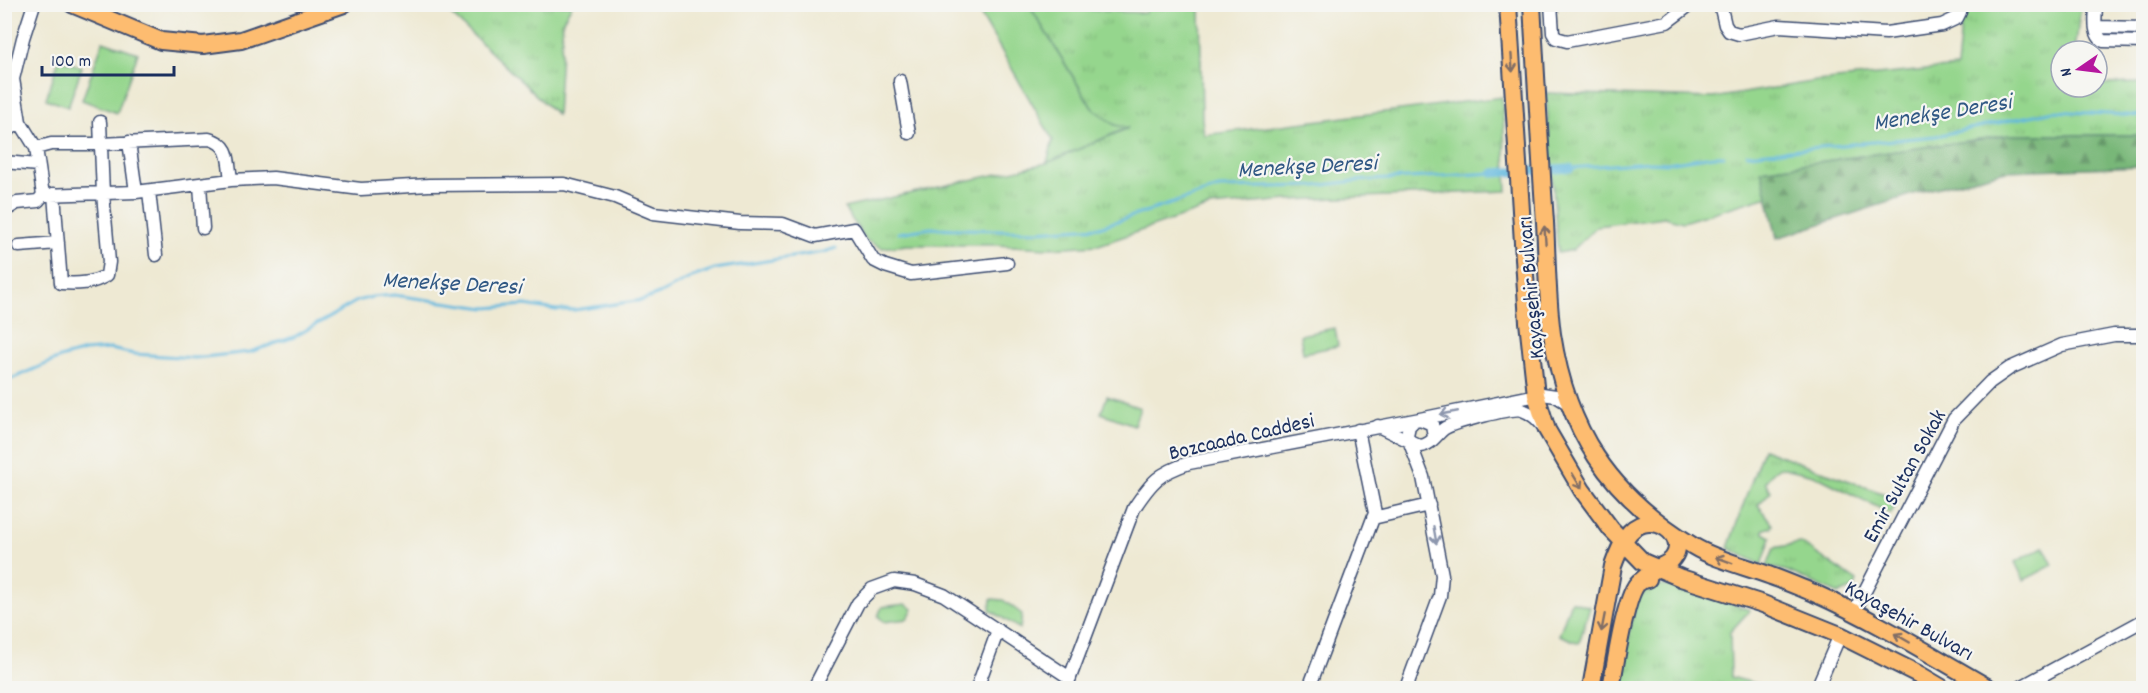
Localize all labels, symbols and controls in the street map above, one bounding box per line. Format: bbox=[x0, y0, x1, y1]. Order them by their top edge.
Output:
scale bar bbox=[42, 39, 174, 77]
north arrow bbox=[2049, 39, 2109, 99]
text: 100 m bbox=[51, 50, 91, 75]
one-way arrow bbox=[1507, 52, 1518, 72]
text: N bbox=[2055, 65, 2079, 79]
water label: Menekşe Deresi bbox=[1871, 86, 2018, 142]
water label: Menekşe Deresi bbox=[1237, 147, 1381, 189]
street label: Kayaşehir Bulvarı bbox=[1511, 215, 1554, 360]
one-way arrow bbox=[1540, 226, 1551, 246]
water label: Menekşe Deresi bbox=[381, 264, 526, 306]
street label: Emir Sultan Sokak bbox=[1857, 404, 1956, 549]
street label: Bozcaada Caddesi bbox=[1166, 407, 1318, 470]
one-way arrow bbox=[1440, 408, 1459, 419]
one-way arrow bbox=[1571, 472, 1583, 489]
one-way arrow bbox=[1430, 524, 1441, 544]
one-way arrow bbox=[1715, 553, 1734, 564]
street label: Kayaşehir Bulvarı bbox=[1838, 574, 1978, 670]
one-way arrow bbox=[1597, 613, 1608, 633]
one-way arrow bbox=[1894, 632, 1911, 644]

